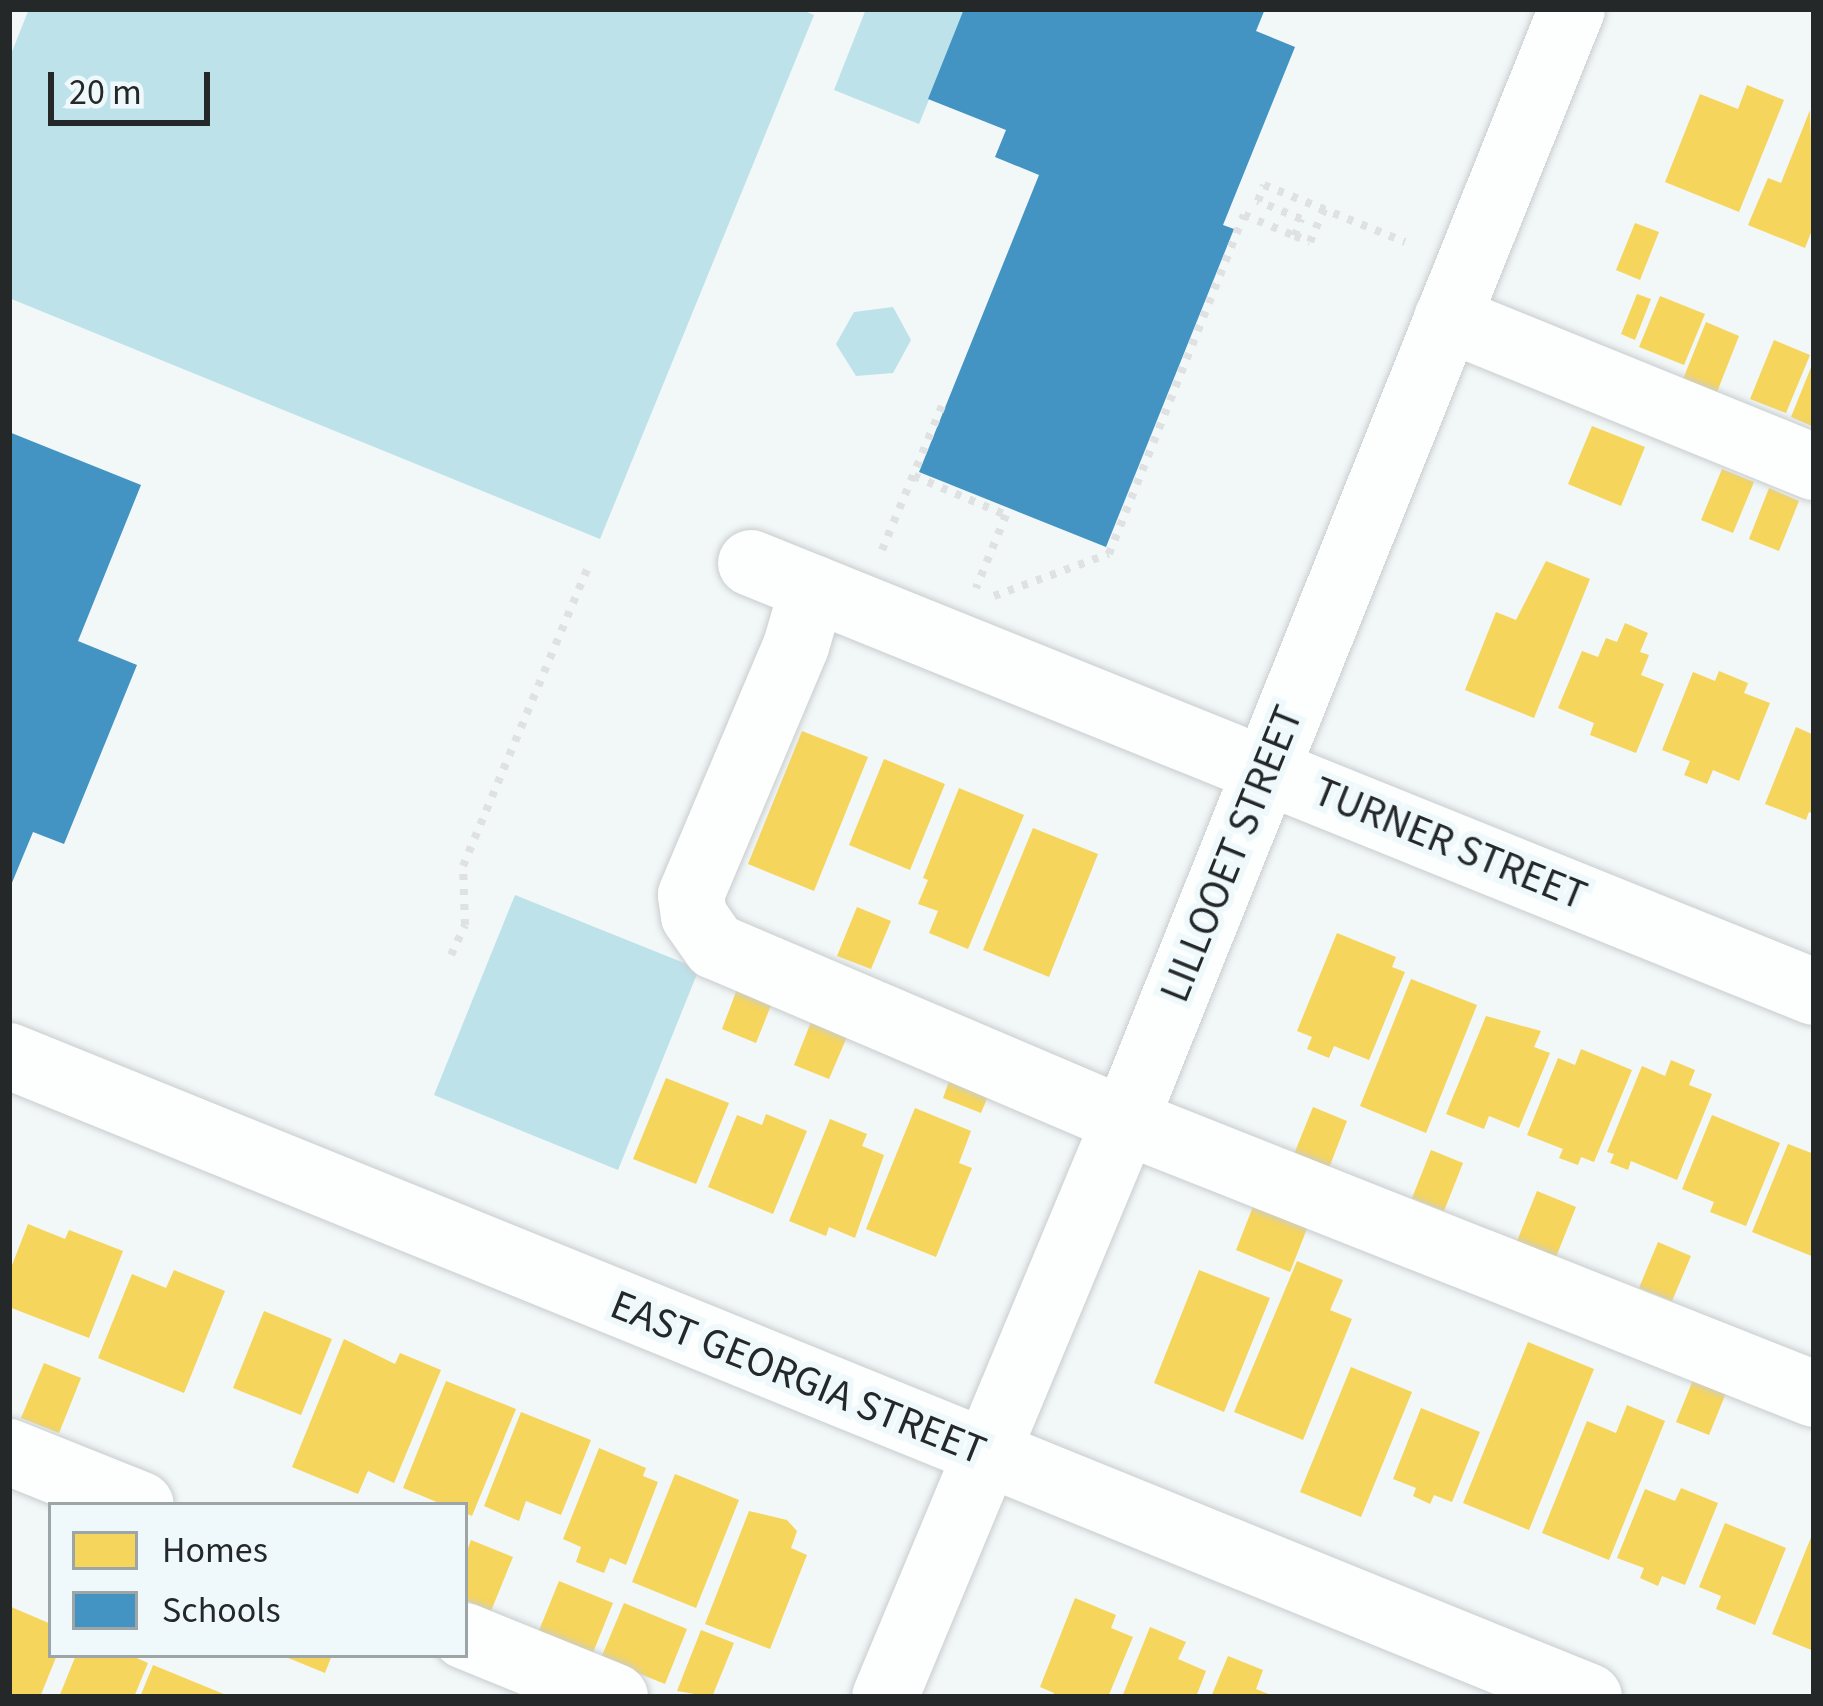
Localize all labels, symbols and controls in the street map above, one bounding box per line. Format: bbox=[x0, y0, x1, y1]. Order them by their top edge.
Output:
scale bar bbox=[54, 48, 216, 122]
text: 20 m bbox=[69, 67, 142, 118]
street label: LILLOOET STREET bbox=[1150, 699, 1314, 1009]
street label: TURNER STREET bbox=[1306, 766, 1594, 922]
street label: EAST GEORGIA STREET bbox=[603, 1280, 993, 1476]
legend bbox=[48, 1502, 468, 1658]
text: Homes bbox=[162, 1525, 268, 1576]
text: Schools bbox=[162, 1585, 281, 1636]

